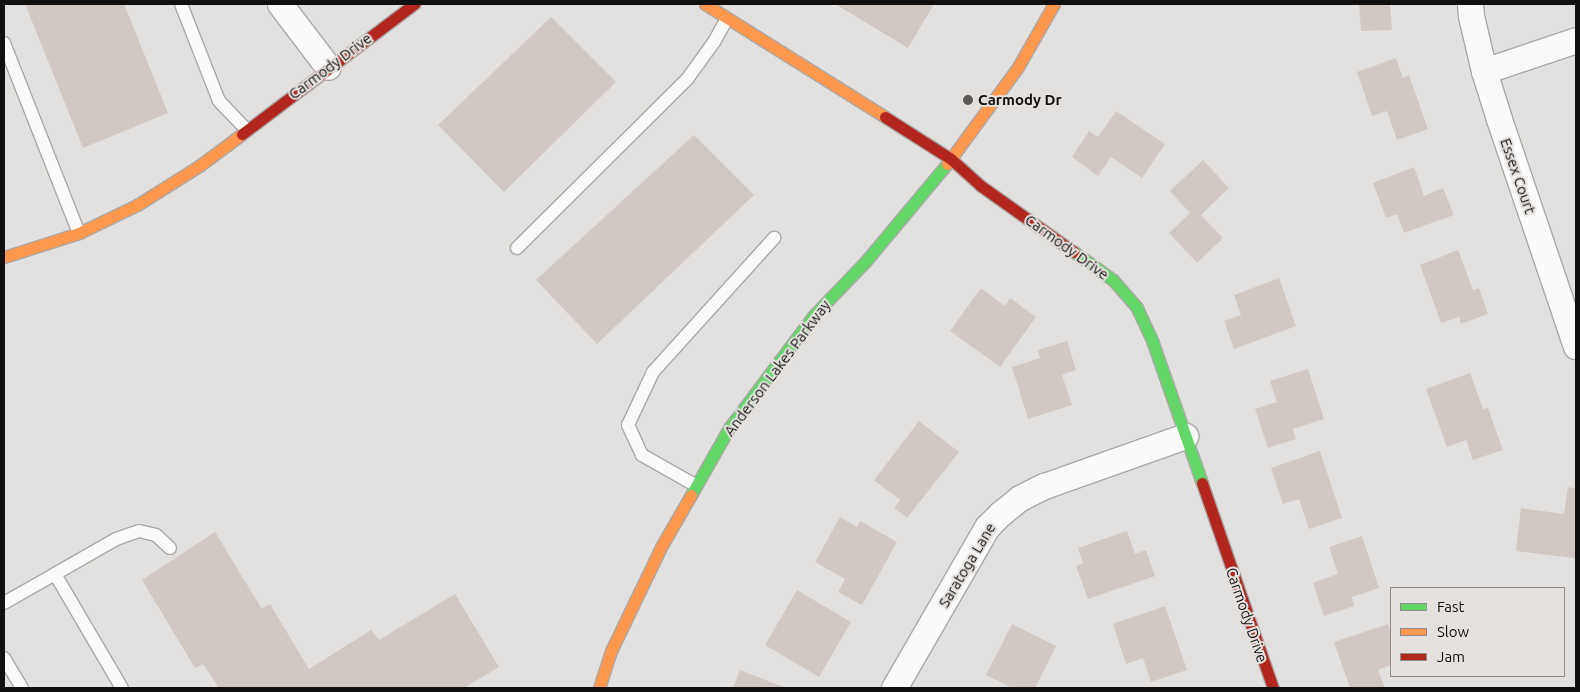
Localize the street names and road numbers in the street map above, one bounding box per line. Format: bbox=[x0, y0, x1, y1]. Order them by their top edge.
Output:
street label: Carmody Drive bbox=[285, 29, 375, 103]
street label: Essex Court bbox=[1497, 136, 1539, 216]
street label: Carmody Drive bbox=[1022, 211, 1112, 283]
street label: Anderson Lakes Parkway bbox=[720, 296, 834, 440]
street label: Saratoga Lane bbox=[935, 519, 999, 611]
street label: Carmody Drive bbox=[1222, 565, 1272, 665]

